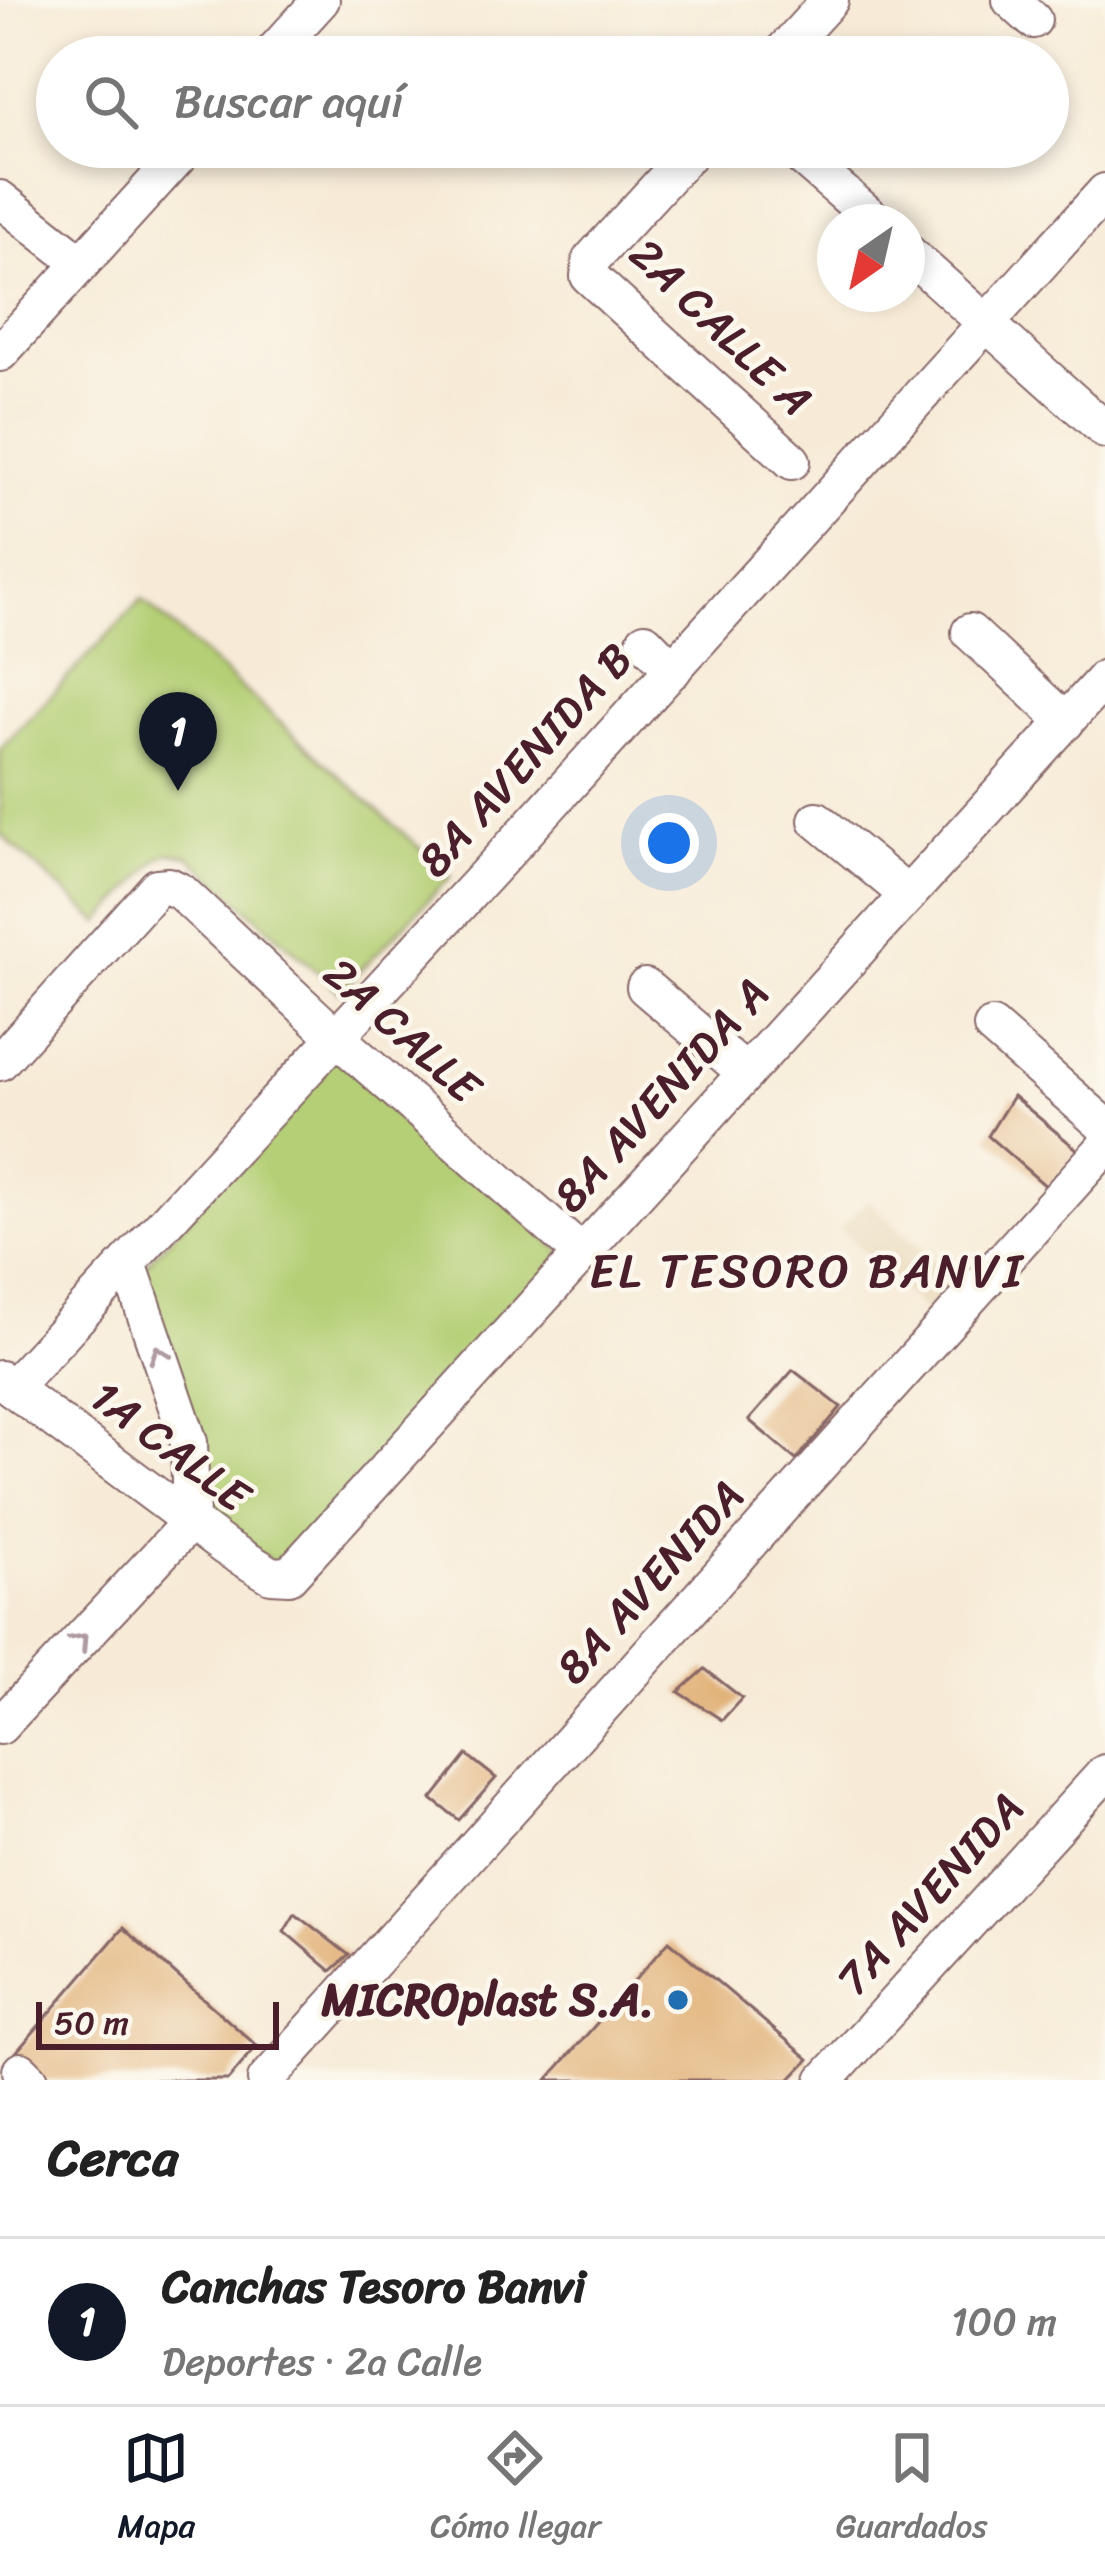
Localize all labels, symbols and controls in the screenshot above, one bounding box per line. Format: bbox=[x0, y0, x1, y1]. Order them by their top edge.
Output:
search box bbox=[36, 36, 1069, 168]
text: Buscar aquí bbox=[174, 62, 403, 142]
icon: search bbox=[78, 69, 144, 135]
north arrow bbox=[817, 204, 925, 312]
street label: 2A CALLE A bbox=[610, 218, 832, 436]
street label: 8A AVENIDA B bbox=[397, 624, 653, 896]
pin: 1 bbox=[139, 692, 217, 791]
your location bbox=[639, 813, 699, 873]
street label: 2A CALLE bbox=[304, 936, 502, 1126]
street label: 8A AVENIDA A bbox=[532, 958, 790, 1232]
district label: EL TESORO BANVI bbox=[589, 1228, 1025, 1313]
one-way arrow bbox=[149, 1345, 173, 1366]
street label: 1A CALLE bbox=[72, 1359, 270, 1535]
street label: 8A AVENIDA bbox=[535, 1461, 765, 1703]
one-way arrow bbox=[65, 1633, 87, 1654]
street label: 7A AVENIDA bbox=[815, 1773, 1045, 2015]
place label: MICROplast S.A. bbox=[320, 1960, 654, 2040]
marker: MICROplast S.A. bbox=[665, 1987, 691, 2013]
text: 50 m bbox=[54, 1994, 129, 2052]
scale bar bbox=[36, 1996, 279, 2049]
text: Cerca bbox=[48, 2113, 178, 2203]
text: Canchas Tesoro Banvi bbox=[162, 2247, 586, 2327]
text: 1 bbox=[79, 2287, 95, 2356]
text: 100 m bbox=[951, 2287, 1057, 2356]
text: Deportes · 2a Calle bbox=[162, 2327, 482, 2396]
tab: Mapa bbox=[118, 2425, 195, 2555]
tab: Cómo llegar bbox=[430, 2425, 601, 2555]
tab: Guardados bbox=[836, 2425, 987, 2555]

